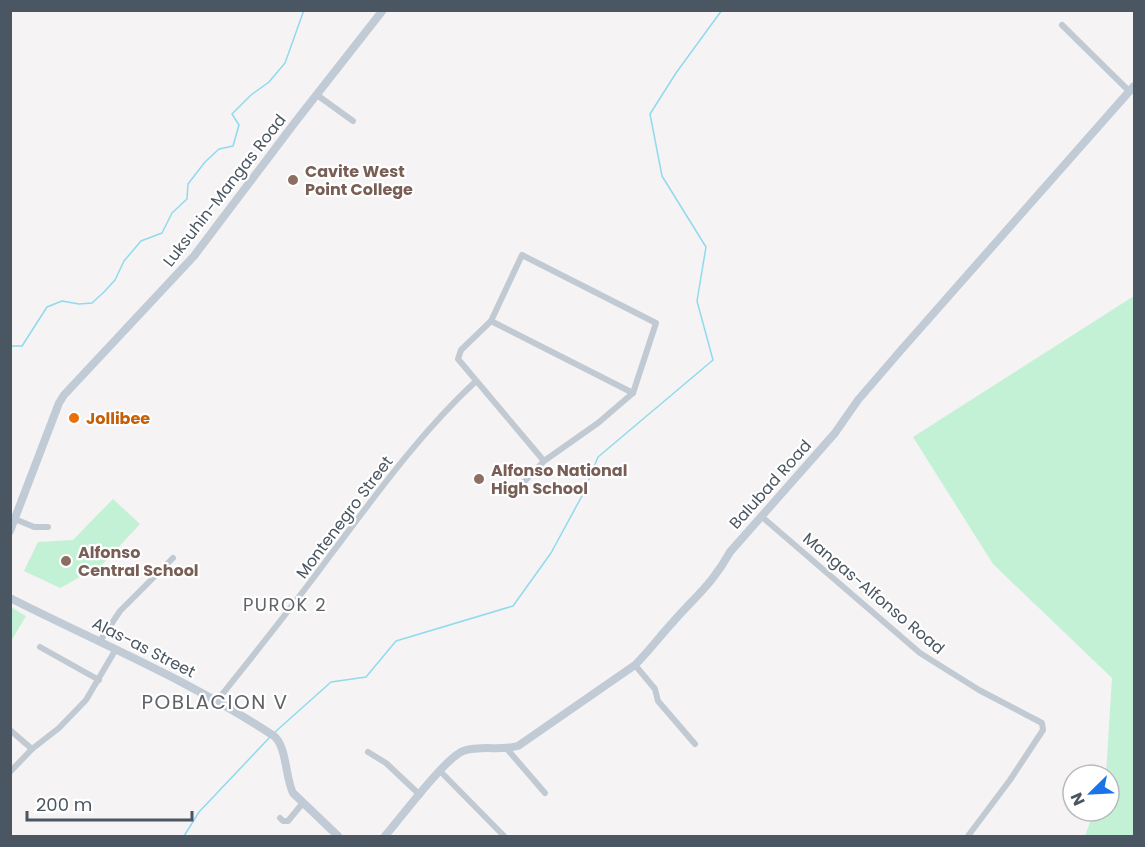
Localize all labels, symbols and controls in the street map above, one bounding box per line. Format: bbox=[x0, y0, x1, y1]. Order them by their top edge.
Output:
street label: Luksuhin-Mangas Road bbox=[157, 109, 291, 271]
place label: Cavite West Point College bbox=[305, 160, 413, 201]
marker: Cavite West Point College bbox=[286, 173, 300, 187]
place label: Jollibee bbox=[86, 407, 150, 430]
marker: Jollibee bbox=[67, 411, 81, 425]
street label: Balubad Road bbox=[724, 435, 817, 534]
street label: Montenegro Street bbox=[291, 451, 398, 583]
place label: Alfonso National High School bbox=[491, 459, 627, 500]
marker: Alfonso National High School bbox=[472, 472, 486, 486]
street label: Mangas-Alfonso Road bbox=[798, 527, 949, 660]
place label: Alfonso Central School bbox=[78, 541, 199, 582]
marker: Alfonso Central School bbox=[59, 554, 73, 568]
district label: PUROK 2 bbox=[243, 592, 327, 617]
street label: Alas-as Street bbox=[88, 612, 199, 683]
district label: POBLACION V bbox=[141, 688, 289, 716]
north arrow bbox=[1061, 763, 1121, 823]
scale bar bbox=[27, 784, 192, 822]
text: N bbox=[1065, 789, 1091, 809]
text: 200 m bbox=[36, 792, 92, 817]

